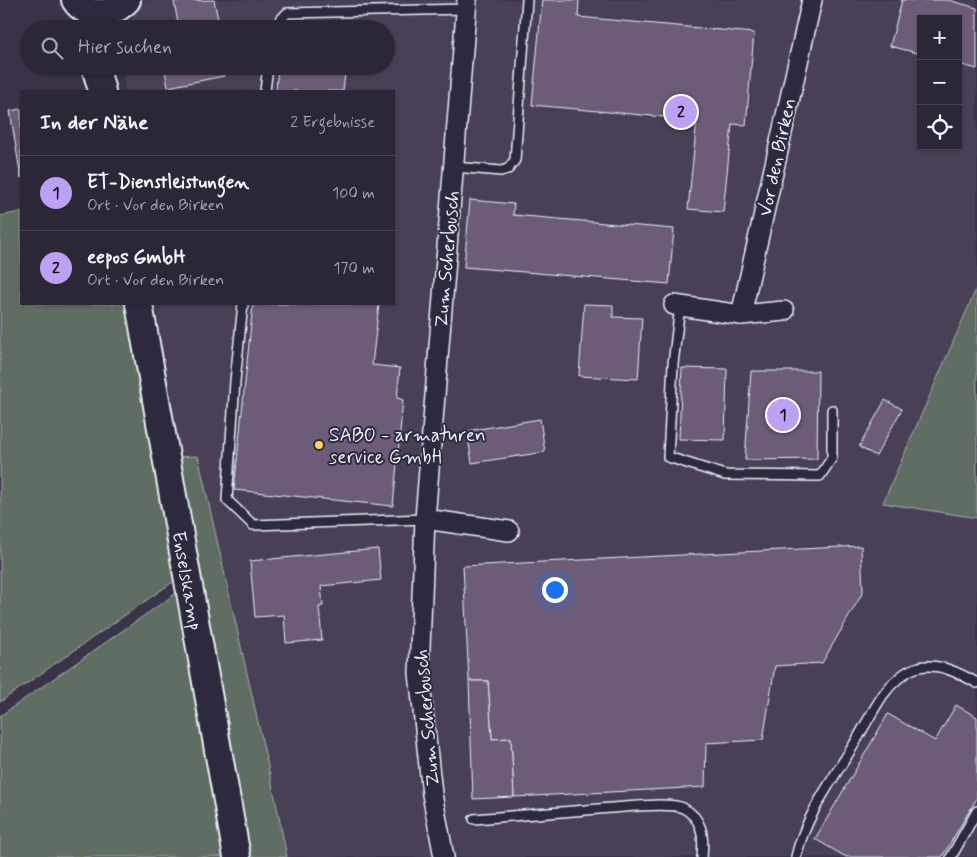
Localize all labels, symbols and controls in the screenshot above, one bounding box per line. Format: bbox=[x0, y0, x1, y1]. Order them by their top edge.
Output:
map controls bbox=[917, 15, 962, 150]
button: + bbox=[917, 15, 962, 60]
search box bbox=[20, 20, 395, 75]
icon: search bbox=[38, 34, 66, 62]
text: Hier suchen bbox=[78, 35, 172, 60]
button: − bbox=[917, 60, 962, 105]
pin: 2 bbox=[665, 93, 697, 131]
street label: Vor den Birken bbox=[753, 96, 802, 219]
button: locate bbox=[917, 105, 962, 150]
text: In der Nähe bbox=[40, 109, 148, 137]
text: 2 Ergebnisse bbox=[290, 112, 375, 133]
text: ET-Dienstleistungen bbox=[87, 170, 249, 195]
text: 1 bbox=[52, 183, 60, 204]
text: 100 m bbox=[332, 183, 375, 204]
street label: Zum Scherbusch bbox=[429, 190, 466, 329]
text: Ort · Vor den Birken bbox=[87, 195, 224, 216]
text: eepos GmbH bbox=[87, 245, 185, 270]
text: 2 bbox=[52, 258, 60, 279]
text: 170 m bbox=[333, 258, 375, 279]
text: Ort · Vor den Birken bbox=[87, 270, 224, 291]
pin: 1 bbox=[767, 396, 799, 434]
place label: SABO - armaturen service GmbH bbox=[329, 423, 486, 470]
marker: SABO - armaturen service GmbH bbox=[313, 439, 325, 451]
street label: Enselskamp bbox=[165, 529, 208, 633]
your location bbox=[542, 577, 568, 603]
street label: Zum Scherbusch bbox=[409, 648, 446, 787]

